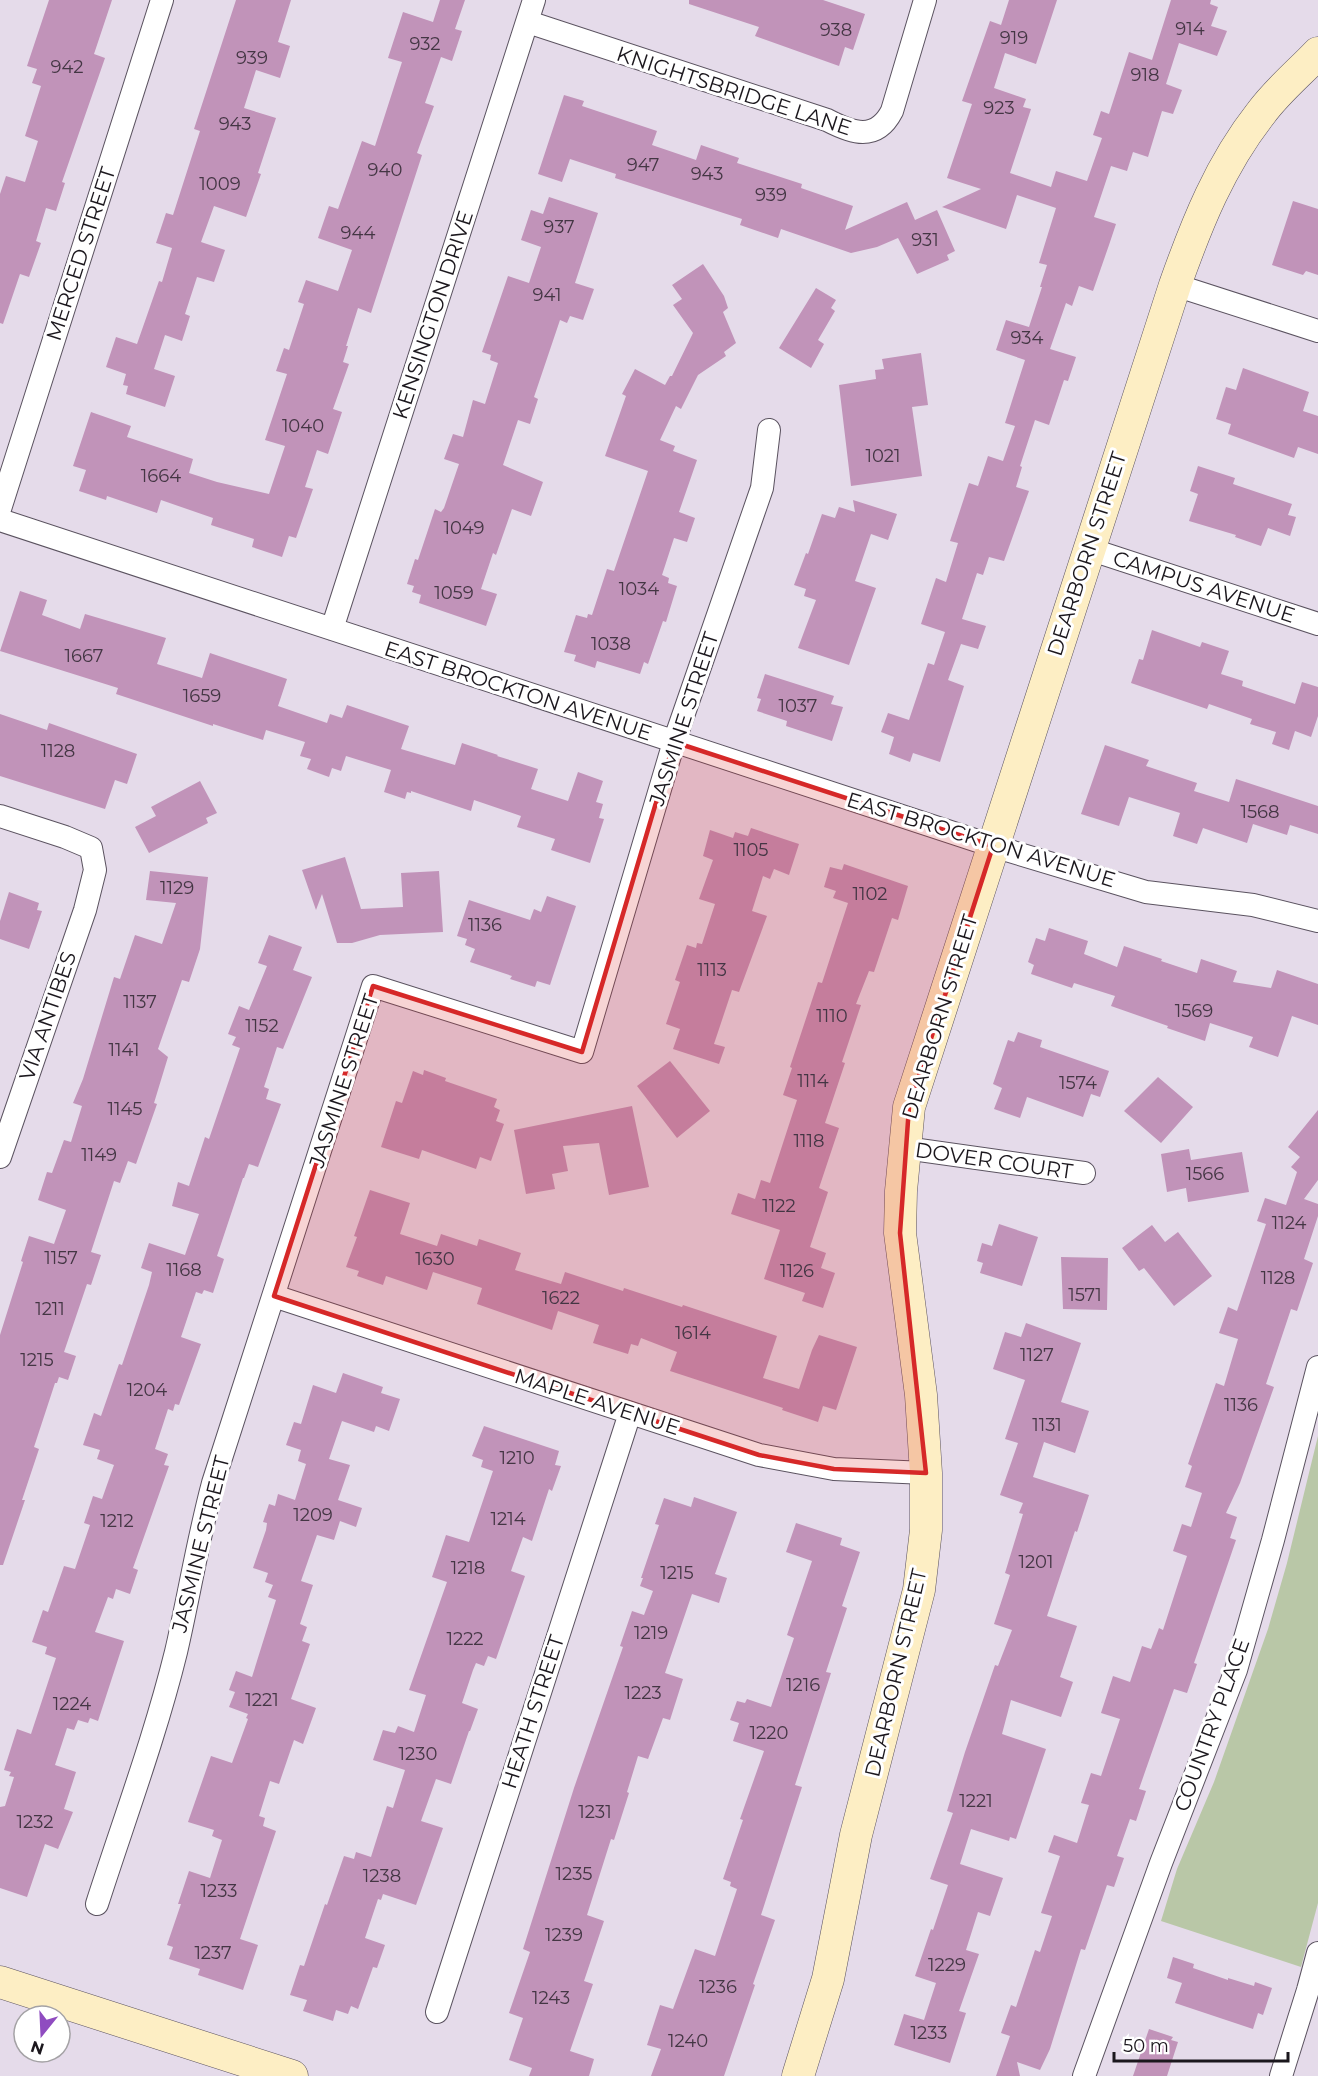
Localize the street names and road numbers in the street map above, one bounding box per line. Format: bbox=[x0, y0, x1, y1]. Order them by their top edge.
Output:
street label: KNIGHTSBRIDGE LANE bbox=[614, 41, 855, 140]
street label: MERCED STREET bbox=[41, 164, 120, 344]
street label: KENSINGTON DRIVE bbox=[387, 208, 478, 422]
street label: DEARBORN STREET bbox=[1042, 449, 1131, 659]
street label: CAMPUS AVENUE bbox=[1110, 545, 1298, 628]
street label: JASMINE STREET bbox=[643, 629, 723, 810]
street label: EAST BROCKTON AVENUE bbox=[381, 635, 655, 746]
street label: EAST BROCKTON AVENUE bbox=[844, 787, 1119, 892]
street label: DEARBORN STREET bbox=[896, 911, 983, 1122]
street label: VIA ANTIBES bbox=[14, 948, 81, 1084]
street label: JASMINE STREET bbox=[303, 991, 383, 1172]
street label: DOVER COURT bbox=[914, 1137, 1075, 1184]
street label: MAPLE AVENUE bbox=[511, 1363, 683, 1440]
street label: JASMINE STREET bbox=[166, 1453, 235, 1636]
street label: DEARBORN STREET bbox=[859, 1566, 932, 1779]
street label: HEATH STREET bbox=[496, 1632, 569, 1792]
street label: COUNTRY PLACE bbox=[1169, 1635, 1254, 1815]

